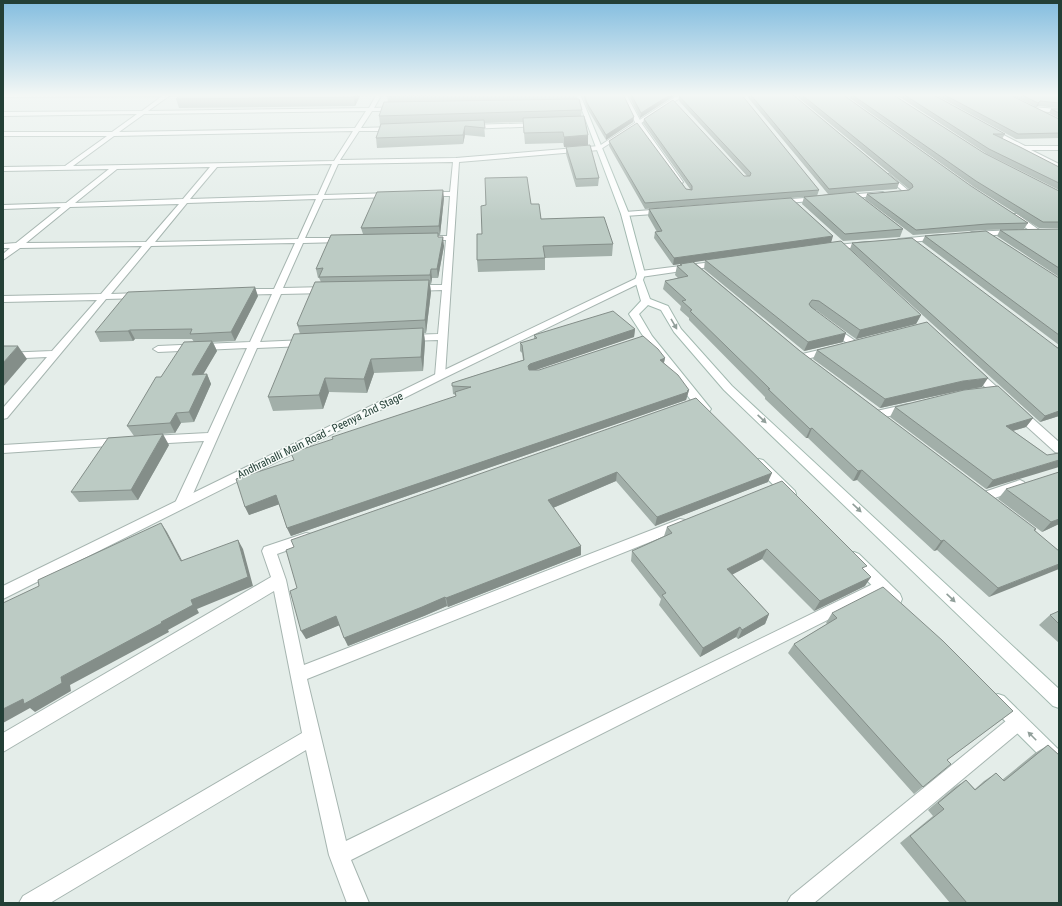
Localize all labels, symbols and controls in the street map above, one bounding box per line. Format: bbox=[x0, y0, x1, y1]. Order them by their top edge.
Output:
one-way arrow bbox=[670, 318, 677, 330]
street label: Andhrahalli Main Road - Peenya 2nd Stage bbox=[235, 390, 405, 481]
one-way arrow bbox=[757, 415, 767, 424]
one-way arrow bbox=[852, 504, 862, 513]
one-way arrow bbox=[946, 593, 956, 603]
one-way arrow bbox=[1027, 731, 1037, 741]

